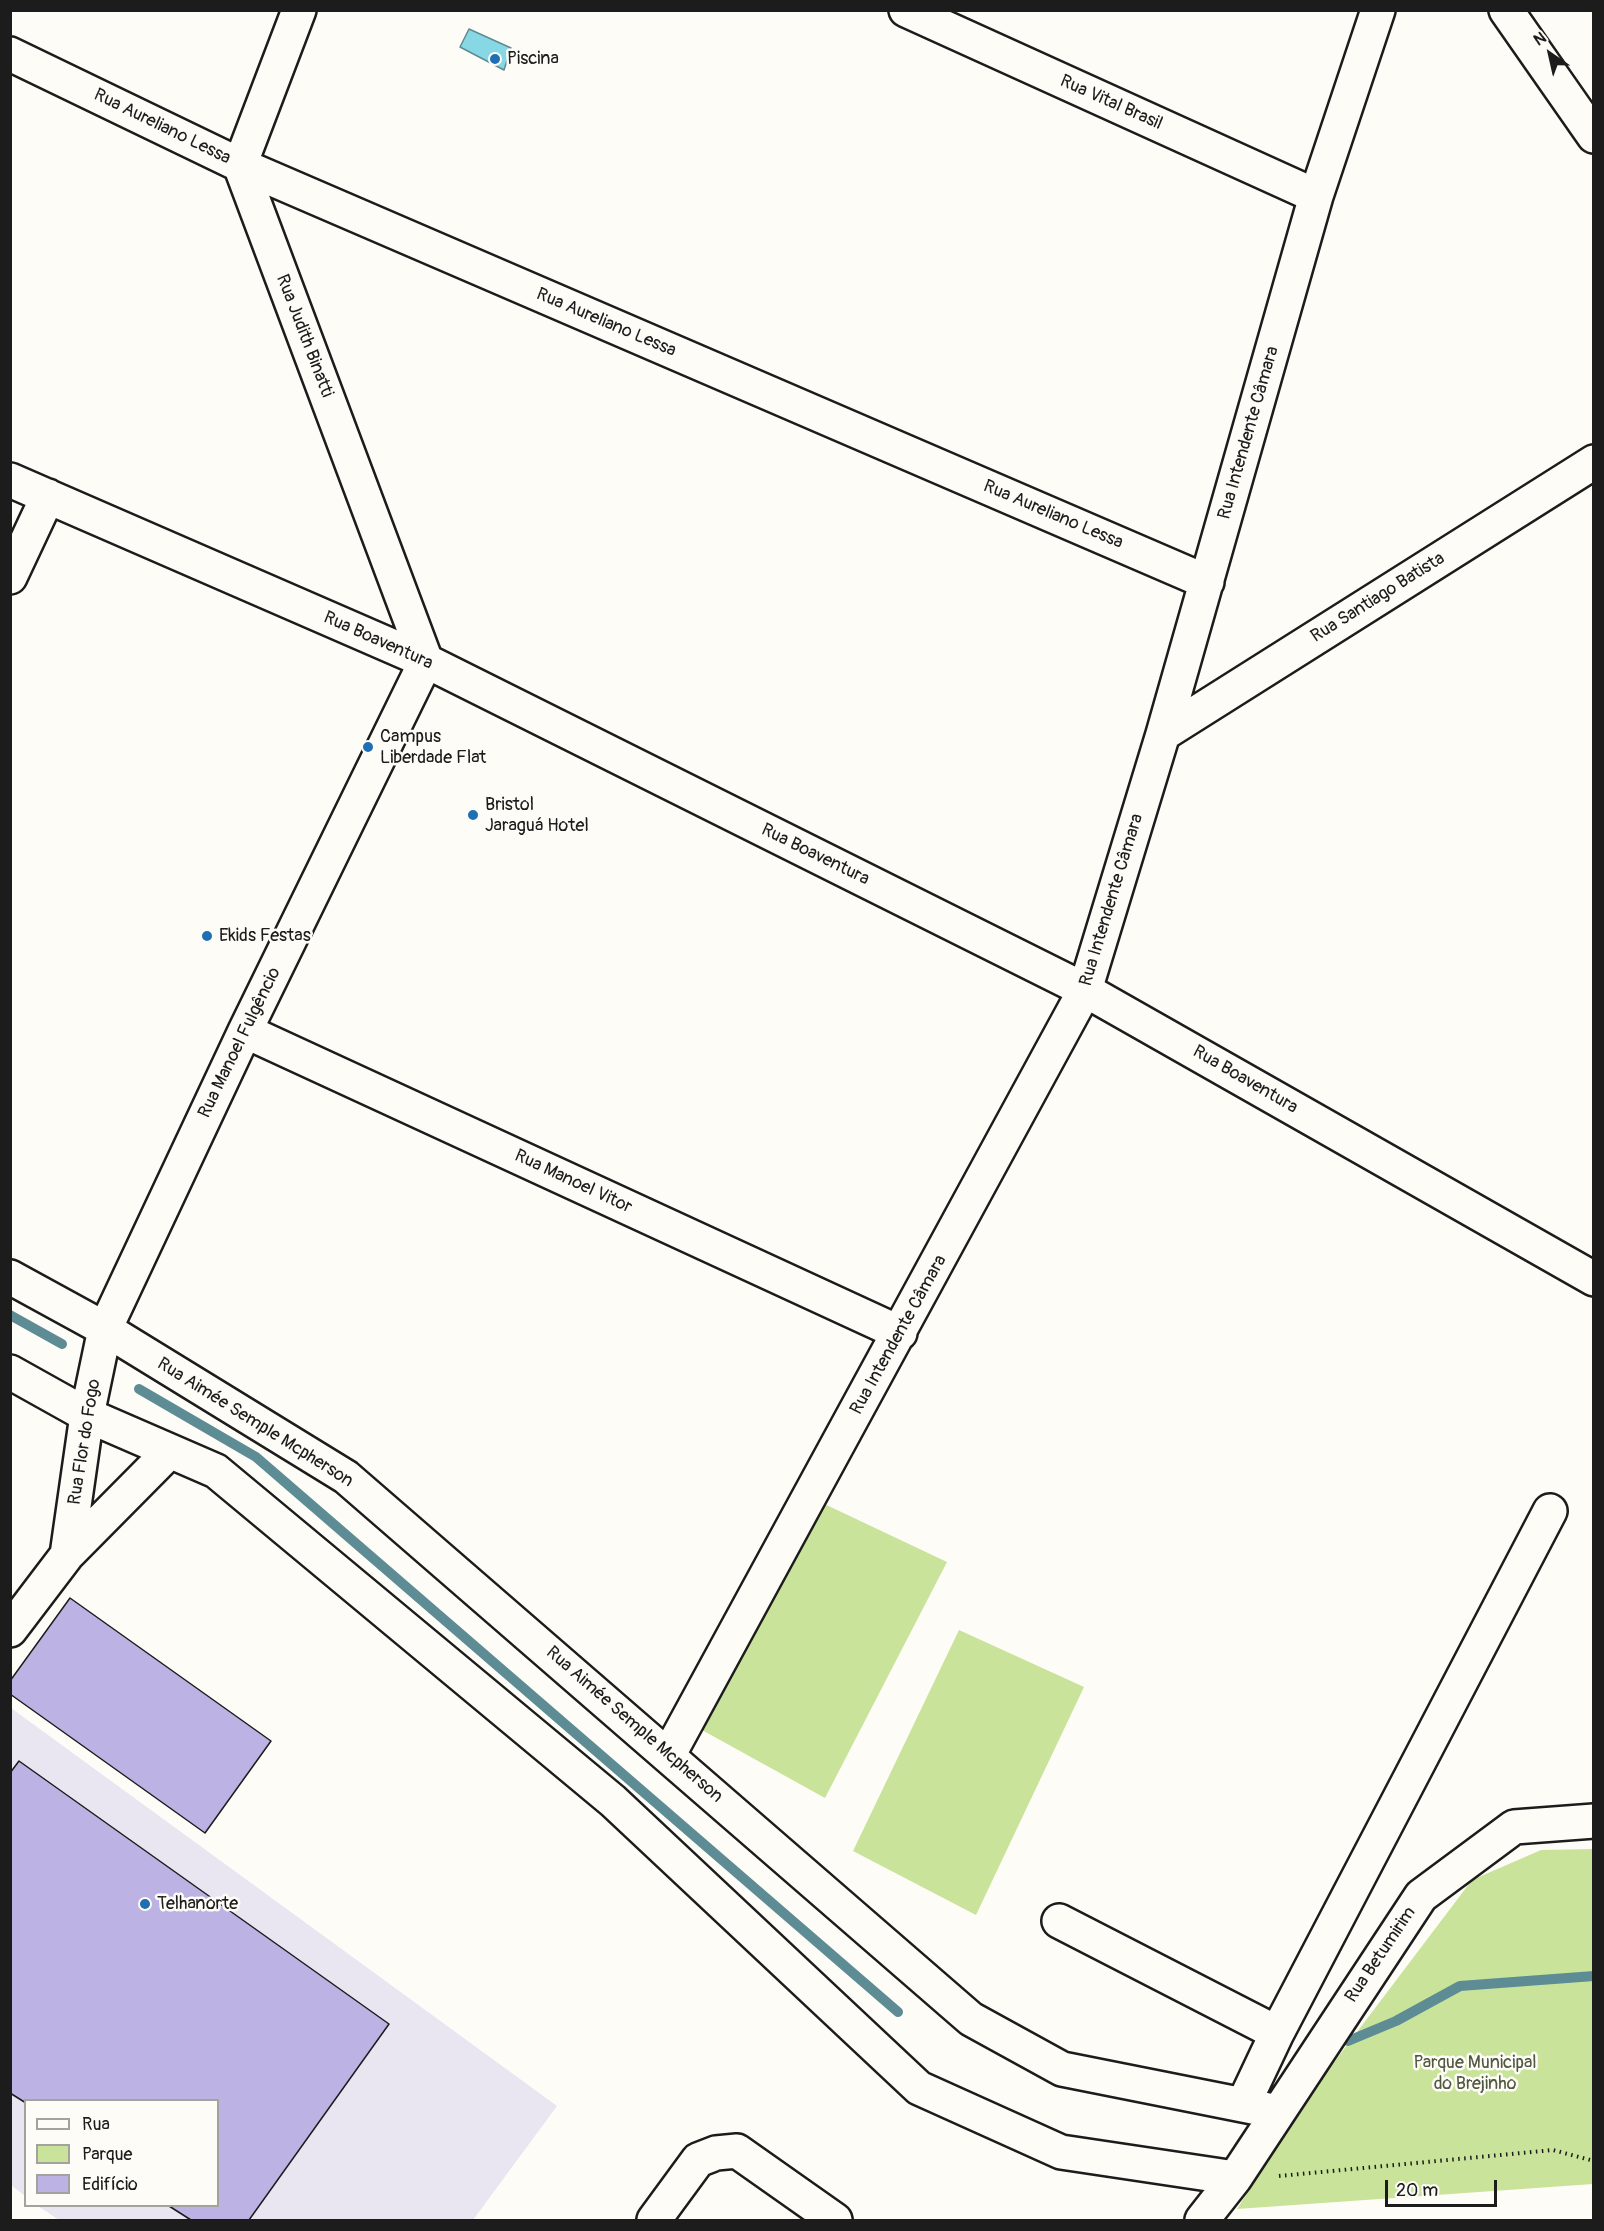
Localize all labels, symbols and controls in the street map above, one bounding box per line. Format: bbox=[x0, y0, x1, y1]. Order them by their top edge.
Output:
north arrow bbox=[1520, 24, 1580, 84]
text: N bbox=[1530, 28, 1550, 50]
place label: Piscina bbox=[507, 48, 559, 70]
marker: Piscina bbox=[488, 52, 502, 66]
street label: Rua Vital Brasil bbox=[1056, 71, 1166, 135]
street label: Rua Aureliano Lessa bbox=[90, 84, 234, 170]
street label: Rua Judith Binatti bbox=[271, 271, 337, 401]
street label: Rua Aureliano Lessa bbox=[533, 284, 679, 362]
street label: Rua Intendente Câmara bbox=[1214, 344, 1284, 522]
street label: Rua Aureliano Lessa bbox=[980, 476, 1126, 554]
street label: Rua Santiago Batista bbox=[1307, 548, 1449, 648]
street label: Rua Boaventura bbox=[320, 607, 436, 675]
place label: Campus Liberdade Flat bbox=[380, 726, 486, 768]
marker: Campus Liberdade Flat bbox=[361, 740, 375, 754]
place label: Bristol Jaraguá Hotel bbox=[485, 794, 589, 836]
marker: Bristol Jaraguá Hotel bbox=[466, 808, 480, 822]
street label: Rua Intendente Câmara bbox=[1076, 811, 1148, 989]
street label: Rua Boaventura bbox=[757, 819, 873, 891]
place label: Ekids Festas bbox=[219, 925, 311, 947]
marker: Ekids Festas bbox=[200, 929, 214, 943]
street label: Rua Manoel Fulgêncio bbox=[194, 964, 286, 1122]
street label: Rua Boaventura bbox=[1189, 1041, 1301, 1119]
street label: Rua Manoel Vitor bbox=[511, 1145, 635, 1219]
street label: Rua Intendente Câmara bbox=[846, 1251, 952, 1419]
street label: Rua Aimée Semple Mcpherson bbox=[153, 1354, 357, 1492]
street label: Rua Flor do Fogo bbox=[64, 1377, 106, 1507]
street label: Rua Aimée Semple Mcpherson bbox=[541, 1642, 727, 1808]
place label: Telhanorte bbox=[157, 1893, 238, 1915]
marker: Telhanorte bbox=[138, 1897, 152, 1911]
street label: Rua Betumirim bbox=[1341, 1903, 1421, 2007]
park label: Parque Municipal do Brejinho bbox=[1413, 2052, 1537, 2094]
legend bbox=[24, 2099, 219, 2207]
text: Rua bbox=[82, 2113, 110, 2136]
text: Parque bbox=[82, 2143, 132, 2166]
scale bar bbox=[1388, 2168, 1500, 2206]
text: Edifício bbox=[82, 2173, 138, 2196]
text: 20 m bbox=[1396, 2179, 1438, 2202]

